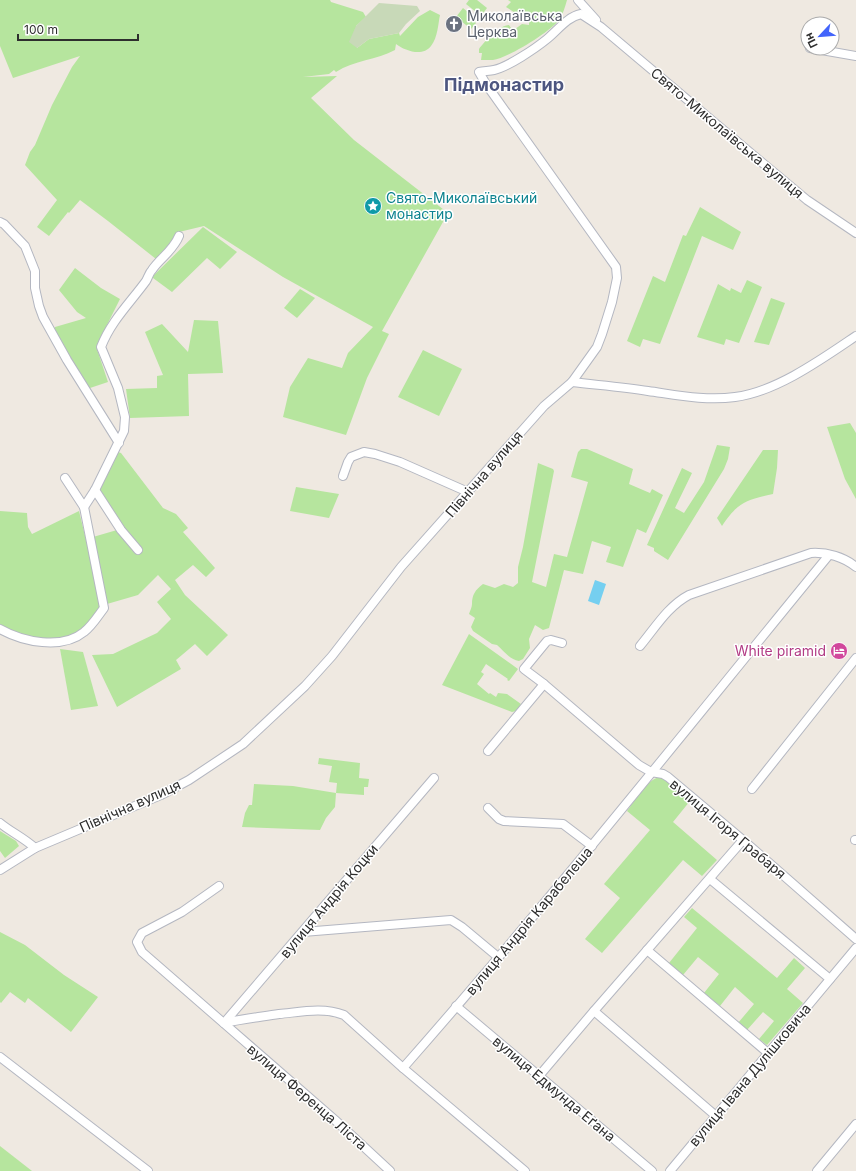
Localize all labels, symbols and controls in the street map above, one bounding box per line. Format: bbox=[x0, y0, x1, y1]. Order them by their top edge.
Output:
place label: Миколаївська Церква bbox=[467, 7, 563, 40]
church icon: Миколаївська Церква bbox=[444, 14, 464, 34]
scale bar bbox=[18, 16, 138, 42]
north arrow bbox=[800, 16, 840, 56]
text: 100 m bbox=[24, 22, 58, 37]
text: Пн bbox=[801, 30, 821, 50]
street label: Свято-Миколаївська вулиця bbox=[648, 64, 807, 202]
district label: Підмонастир bbox=[444, 74, 564, 95]
place label: Свято-Миколаївський монастир bbox=[386, 189, 537, 222]
place icon: Свято-Миколаївський монастир bbox=[363, 196, 383, 216]
street label: Північна вулиця bbox=[441, 427, 526, 520]
hotel icon: White piramid bbox=[829, 641, 849, 661]
place label: White piramid bbox=[735, 642, 826, 659]
street label: вулиця Ігоря Грабаря bbox=[667, 775, 790, 882]
street label: Північна вулиця bbox=[76, 776, 183, 836]
street label: вулиця Андрія Коцки bbox=[276, 840, 381, 961]
street label: вулиця Андрія Карабелеша bbox=[462, 843, 595, 998]
street label: вулиця Івана Дулішковича bbox=[685, 1000, 814, 1149]
street label: вулиця Едмунда Еґана bbox=[489, 1032, 619, 1145]
street label: вулиця Ференца Ліста bbox=[244, 1040, 371, 1153]

